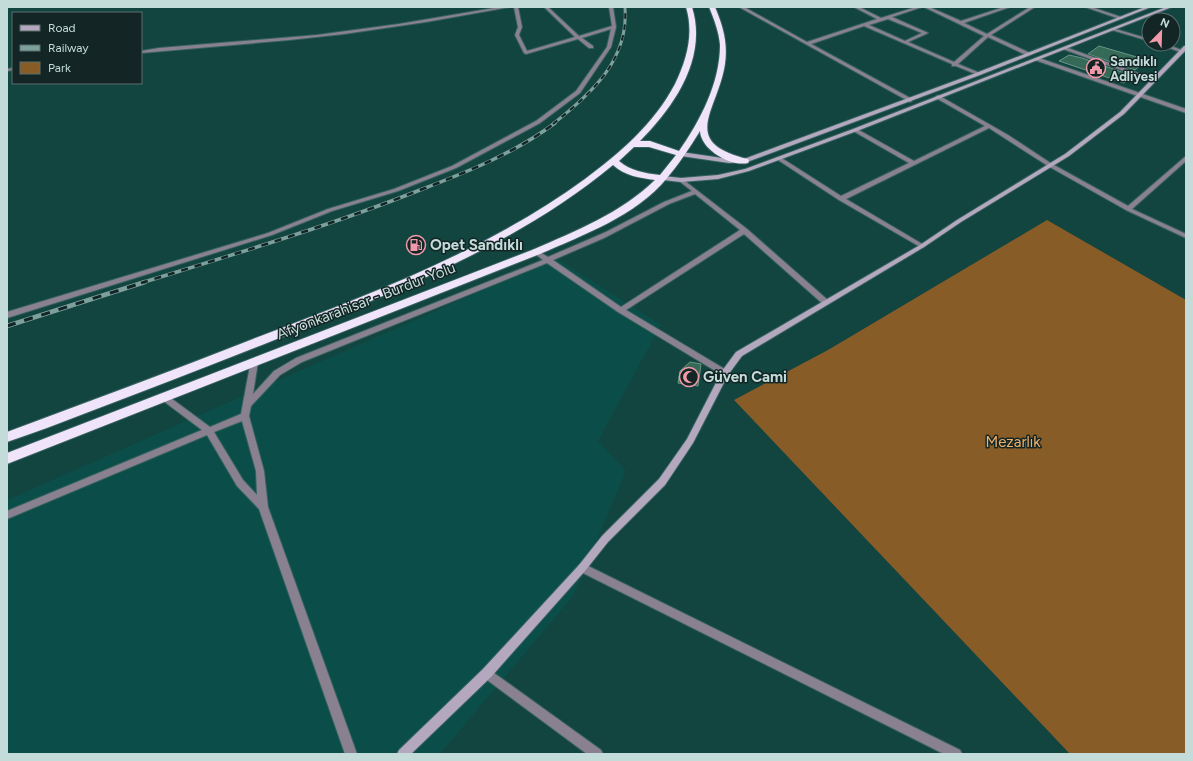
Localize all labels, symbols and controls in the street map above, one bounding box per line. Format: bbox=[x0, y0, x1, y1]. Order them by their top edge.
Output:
legend bbox=[12, 12, 142, 84]
north arrow bbox=[1141, 12, 1181, 52]
text: N bbox=[1158, 16, 1171, 31]
text: Road bbox=[48, 21, 76, 35]
text: Railway bbox=[48, 41, 89, 55]
place label: Sandıklı Adliyesi bbox=[1110, 54, 1157, 84]
public building icon: Sandıklı Adliyesi bbox=[1085, 57, 1107, 79]
text: Park bbox=[48, 61, 71, 75]
fuel station icon: Opet Sandıklı bbox=[405, 234, 427, 256]
place label: Opet Sandıklı bbox=[430, 236, 523, 254]
street label: Afyonkarahisar - Burdur Yolu bbox=[274, 259, 458, 343]
mosque icon: Güven Cami bbox=[678, 366, 700, 388]
place label: Güven Cami bbox=[703, 368, 787, 386]
park label: Mezarlık bbox=[985, 433, 1041, 451]

